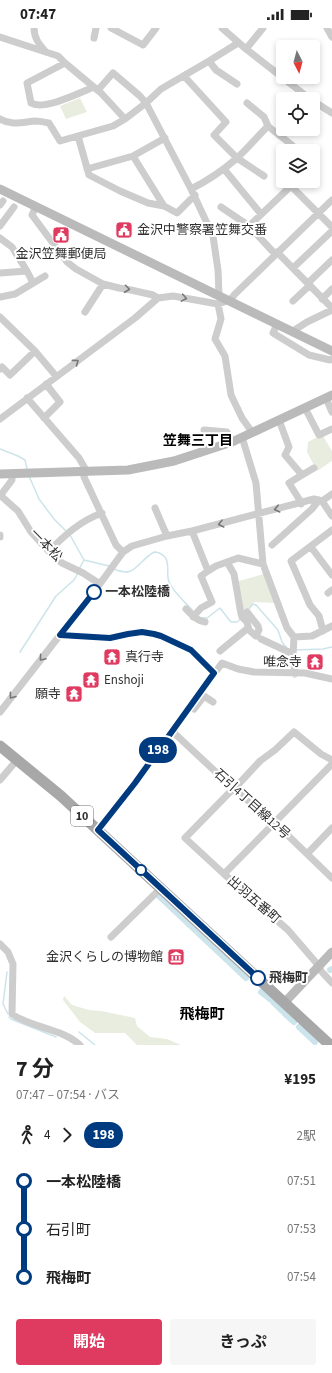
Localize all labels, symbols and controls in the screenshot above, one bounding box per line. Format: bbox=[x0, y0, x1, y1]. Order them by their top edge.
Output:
text: 07:47 bbox=[20, 4, 56, 25]
north arrow bbox=[276, 40, 320, 84]
map controls bbox=[276, 40, 320, 188]
button: locate bbox=[276, 92, 320, 136]
button: layers bbox=[276, 144, 320, 188]
public building icon: 金沢中警察署笠舞交番 bbox=[114, 220, 134, 240]
place label: 金沢中警察署笠舞交番 bbox=[137, 221, 267, 239]
public building icon: 金沢笠舞郵便局 bbox=[51, 225, 71, 245]
place label: 金沢笠舞郵便局 bbox=[15, 245, 107, 263]
one-way arrow bbox=[124, 284, 130, 293]
one-way arrow bbox=[181, 293, 187, 302]
one-way arrow bbox=[72, 359, 79, 366]
district label: 笠舞三丁目 bbox=[163, 431, 233, 451]
one-way arrow bbox=[273, 505, 280, 513]
one-way arrow bbox=[218, 519, 225, 528]
street label: 一本松 bbox=[26, 525, 66, 565]
place label: 一本松陸橋 bbox=[105, 583, 170, 601]
marker: 一本松陸橋 bbox=[86, 584, 102, 600]
temple icon: 真行寺 bbox=[102, 647, 122, 667]
place label: 真行寺 bbox=[125, 648, 164, 666]
temple icon: 唯念寺 bbox=[305, 652, 325, 672]
place label: 唯念寺 bbox=[263, 653, 302, 671]
one-way arrow bbox=[40, 654, 47, 661]
temple icon: Enshoji bbox=[81, 670, 101, 690]
place label: Enshoji bbox=[104, 671, 144, 689]
temple icon: 願寺 bbox=[64, 684, 84, 704]
place label: 願寺 bbox=[35, 685, 61, 703]
one-way arrow bbox=[10, 692, 17, 699]
line badge: 198 bbox=[135, 737, 181, 763]
text: 198 bbox=[147, 740, 169, 760]
street label: 石引4丁目線12号 bbox=[210, 765, 294, 843]
road number: 10 bbox=[71, 806, 93, 826]
unlabelled marker bbox=[135, 864, 147, 876]
street label: 出羽五番町 bbox=[224, 872, 284, 928]
museum icon: 金沢くらしの博物館 bbox=[166, 947, 186, 967]
place label: 金沢くらしの博物館 bbox=[46, 948, 163, 966]
place label: 飛梅町 bbox=[269, 969, 308, 987]
marker: 飛梅町 bbox=[250, 970, 266, 986]
district label: 飛梅町 bbox=[179, 1004, 225, 1025]
text: 7 分 bbox=[16, 1053, 54, 1085]
text: ¥195 bbox=[284, 1069, 316, 1090]
text: 07:47 – 07:54 · バス bbox=[16, 1086, 120, 1104]
icon: walk bbox=[16, 1124, 38, 1146]
icon: forward bbox=[56, 1124, 78, 1146]
text: 198 bbox=[92, 1125, 115, 1145]
text: 4 bbox=[44, 1126, 50, 1144]
text: 2駅 bbox=[297, 1127, 316, 1145]
text: 一本松陸橋 bbox=[46, 1172, 121, 1193]
text: 07:51 bbox=[287, 1172, 316, 1190]
text: 石引町 bbox=[46, 1220, 91, 1241]
text: 07:53 bbox=[287, 1220, 316, 1238]
text: 飛梅町 bbox=[46, 1268, 91, 1289]
text: 07:54 bbox=[287, 1268, 316, 1286]
button: 開始 bbox=[16, 1319, 162, 1365]
button: きっぷ bbox=[170, 1319, 316, 1365]

